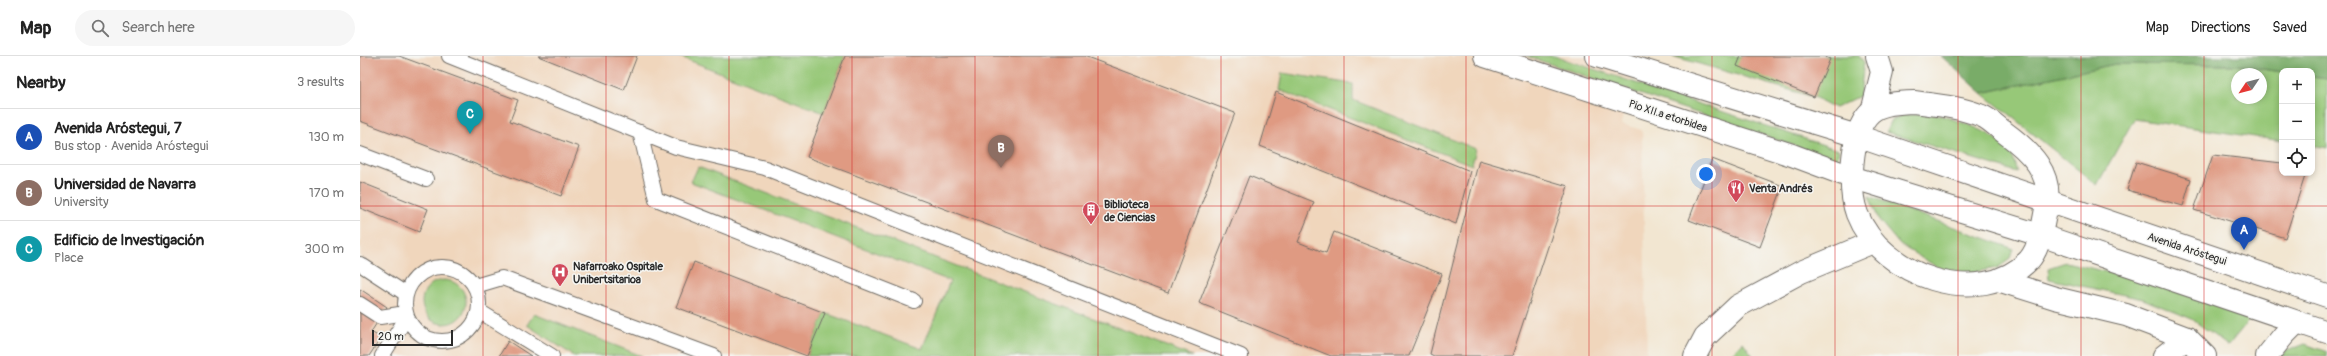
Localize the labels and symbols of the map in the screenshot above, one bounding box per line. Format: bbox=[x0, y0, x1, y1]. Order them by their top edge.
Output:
north arrow bbox=[2231, 68, 2267, 104]
street label: Pio XII.a etorbidea bbox=[1627, 97, 1709, 135]
pin: C bbox=[457, 101, 483, 134]
pin: B bbox=[988, 135, 1014, 168]
your location bbox=[1696, 164, 1716, 184]
restaurant icon: Venta Andrés bbox=[1726, 178, 1746, 203]
place label: Venta Andrés bbox=[1749, 182, 1812, 195]
place label: Biblioteca de Ciencias bbox=[1104, 198, 1155, 224]
building icon: Biblioteca de Ciencias bbox=[1081, 200, 1101, 225]
pin: A bbox=[2231, 217, 2257, 250]
street label: Avenida Aróstegui bbox=[2146, 230, 2228, 268]
place label: Nafarroako Ospitale Unibertsitarioa bbox=[573, 260, 663, 286]
hospital icon: Nafarroako Ospitale Unibertsitarioa bbox=[550, 262, 570, 287]
scale bar bbox=[372, 328, 453, 347]

